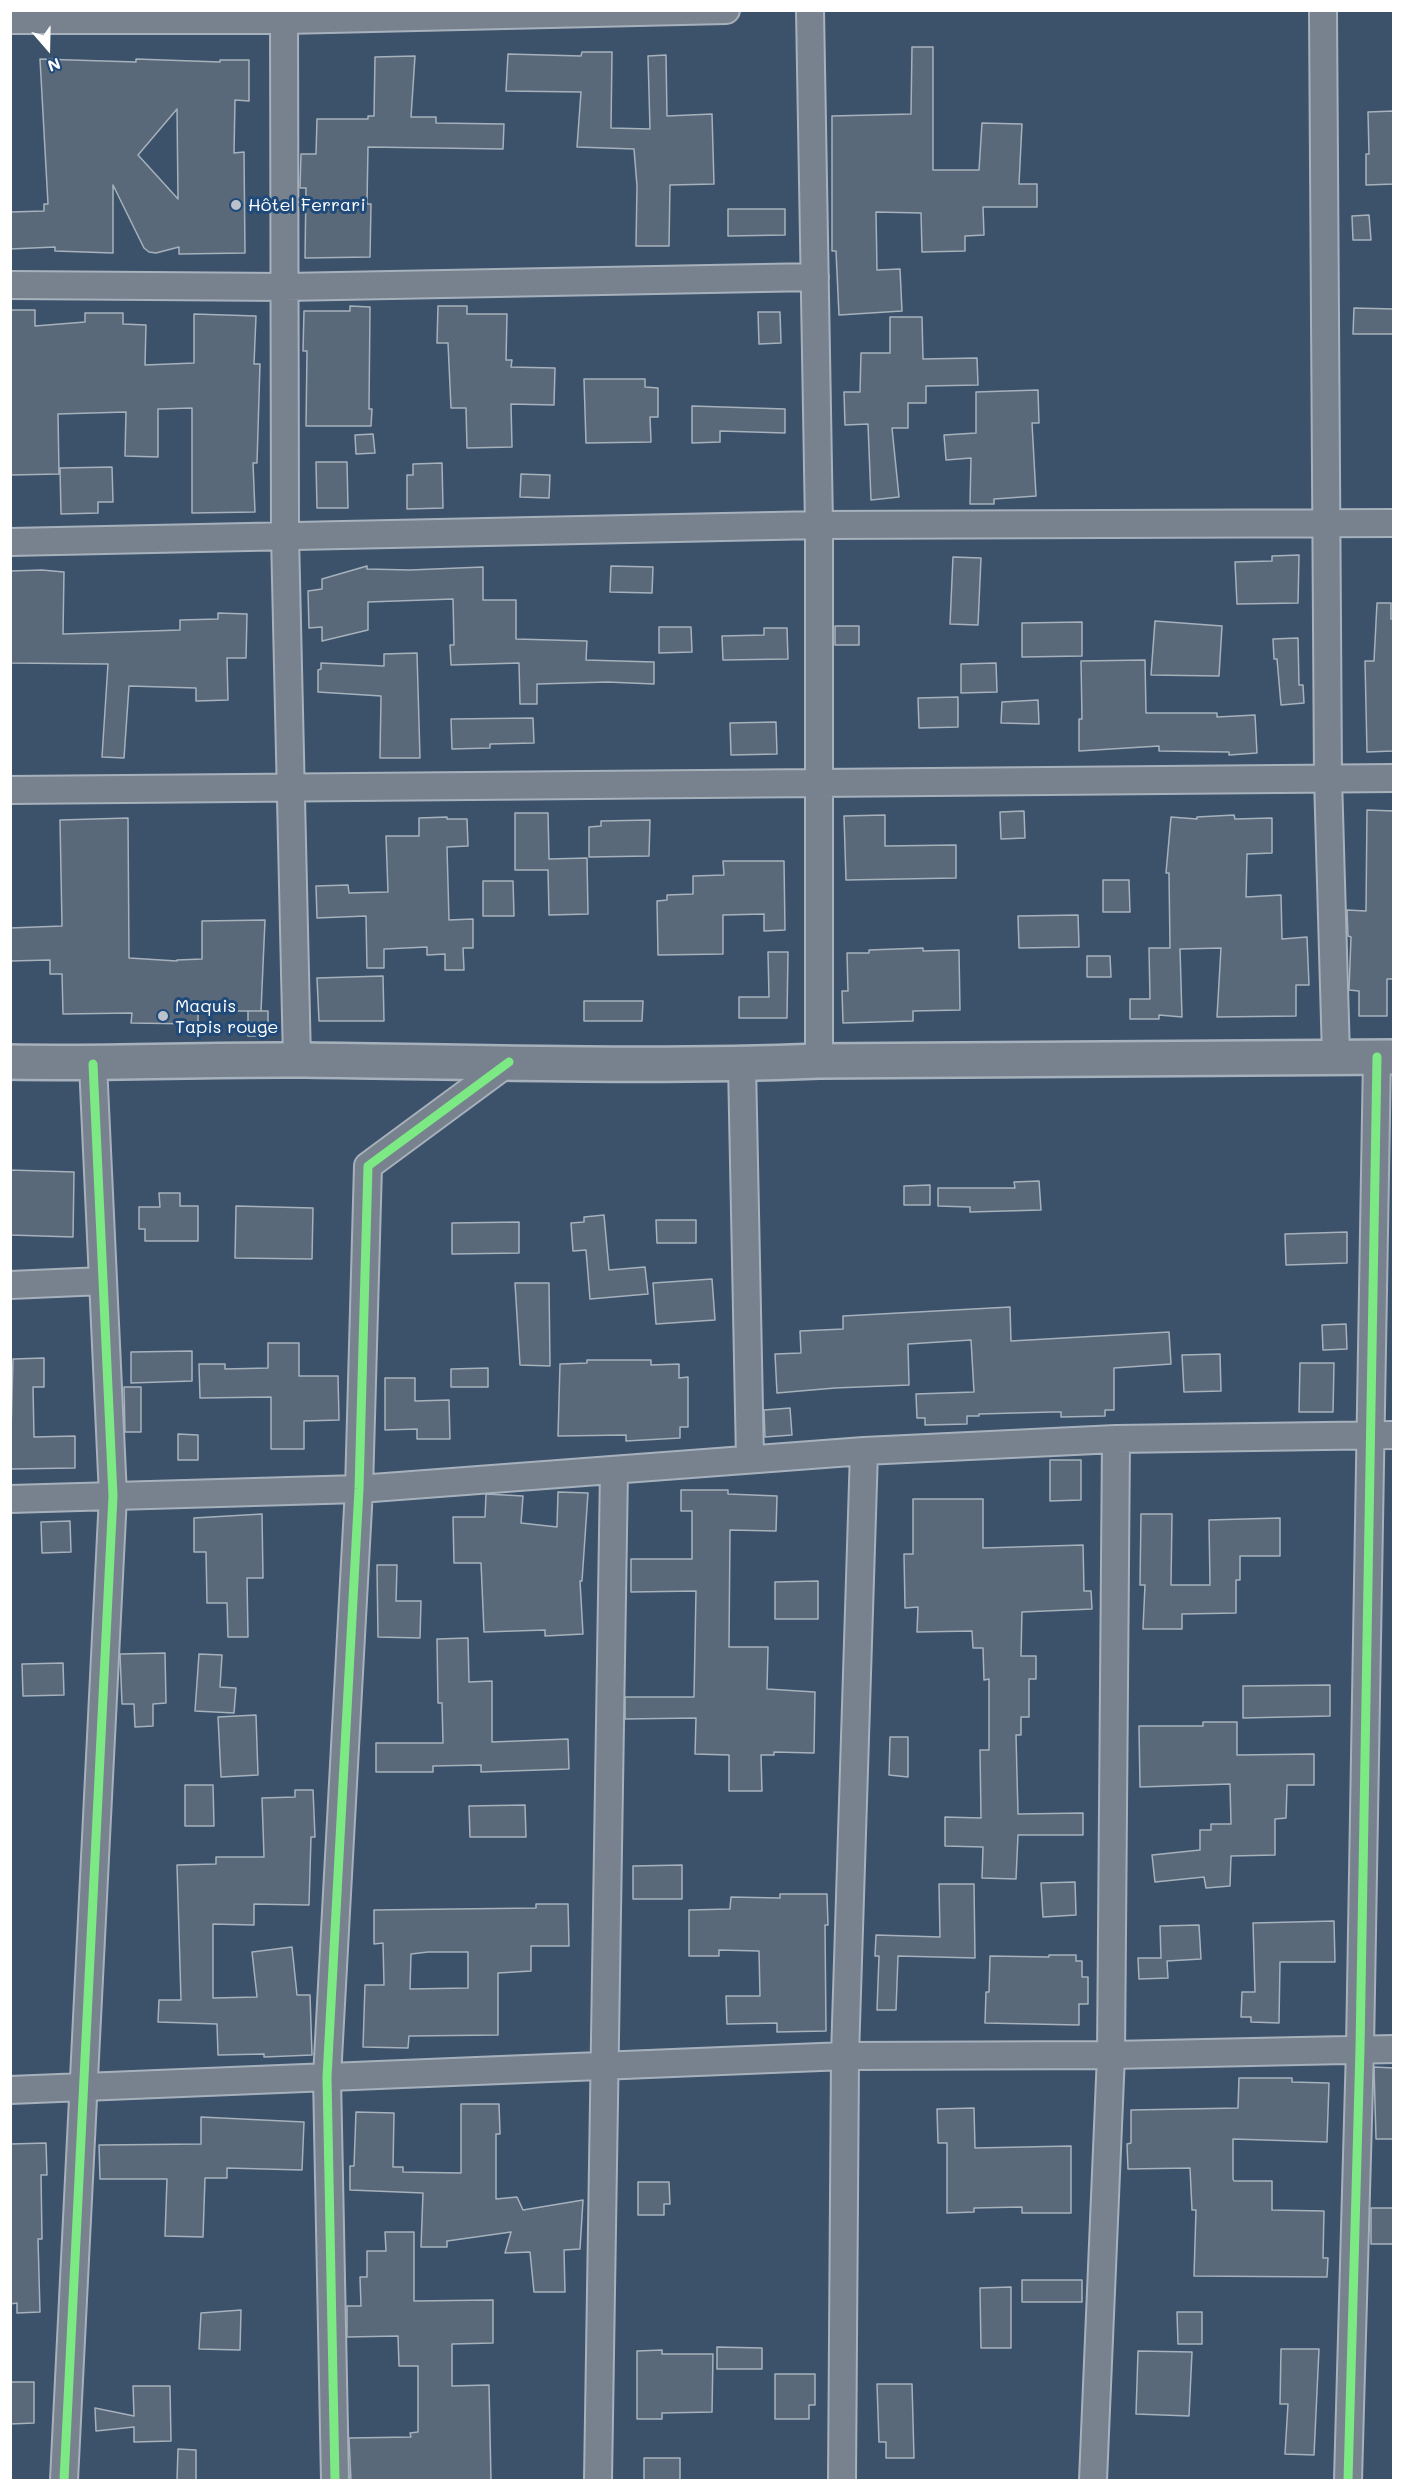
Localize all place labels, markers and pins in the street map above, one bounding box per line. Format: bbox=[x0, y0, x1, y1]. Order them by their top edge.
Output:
place label: Hôtel Ferrari bbox=[248, 194, 366, 216]
marker: Hôtel Ferrari bbox=[229, 198, 243, 212]
place label: Maquis Tapis rouge bbox=[175, 995, 278, 1038]
marker: Maquis Tapis rouge bbox=[156, 1009, 170, 1023]

